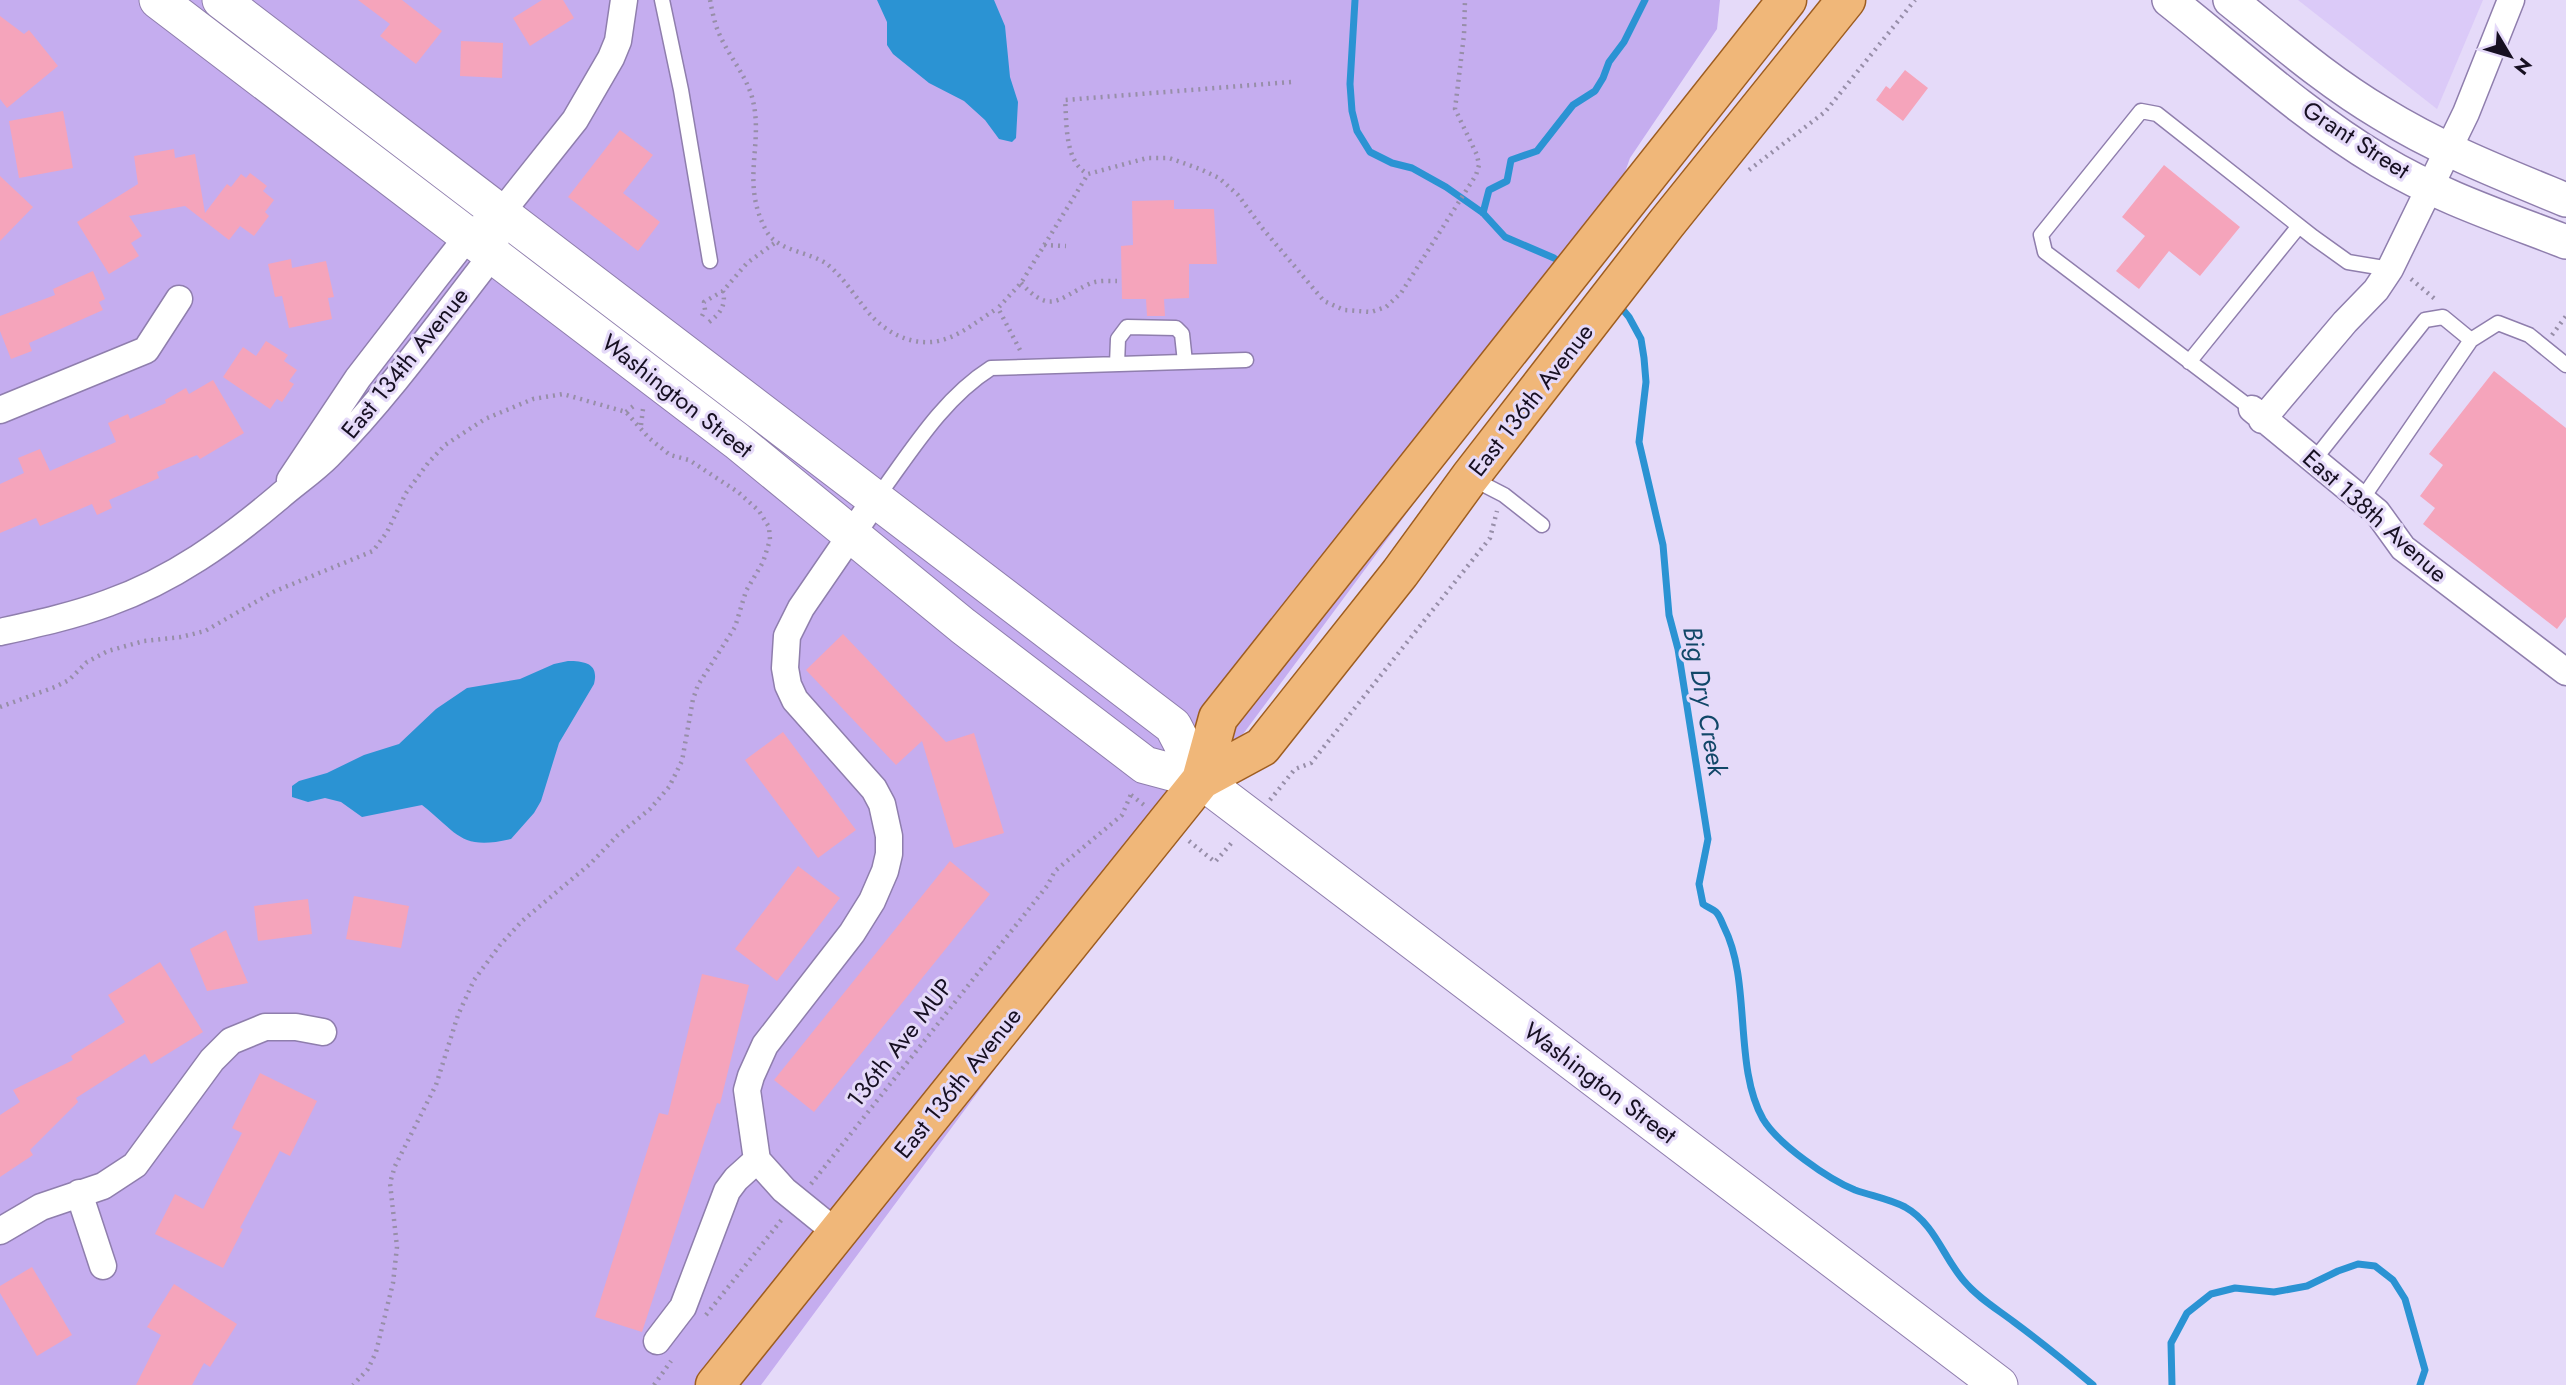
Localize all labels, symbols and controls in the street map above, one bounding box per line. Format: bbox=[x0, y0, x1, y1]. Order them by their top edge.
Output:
north arrow bbox=[2475, 21, 2545, 91]
text: N bbox=[2508, 52, 2538, 80]
street label: Grant Street bbox=[2296, 92, 2417, 187]
street label: East 134th Avenue bbox=[333, 280, 477, 446]
street label: East 136th Avenue bbox=[1460, 316, 1601, 484]
street label: Washington Street bbox=[594, 325, 761, 466]
street label: East 138th Avenue bbox=[2295, 441, 2456, 590]
water label: Big Dry Creek bbox=[1673, 623, 1737, 781]
street label: 136th Ave MUP bbox=[838, 971, 961, 1115]
street label: East 136th Avenue bbox=[886, 1000, 1030, 1166]
street label: Washington Street bbox=[1516, 1013, 1684, 1152]

